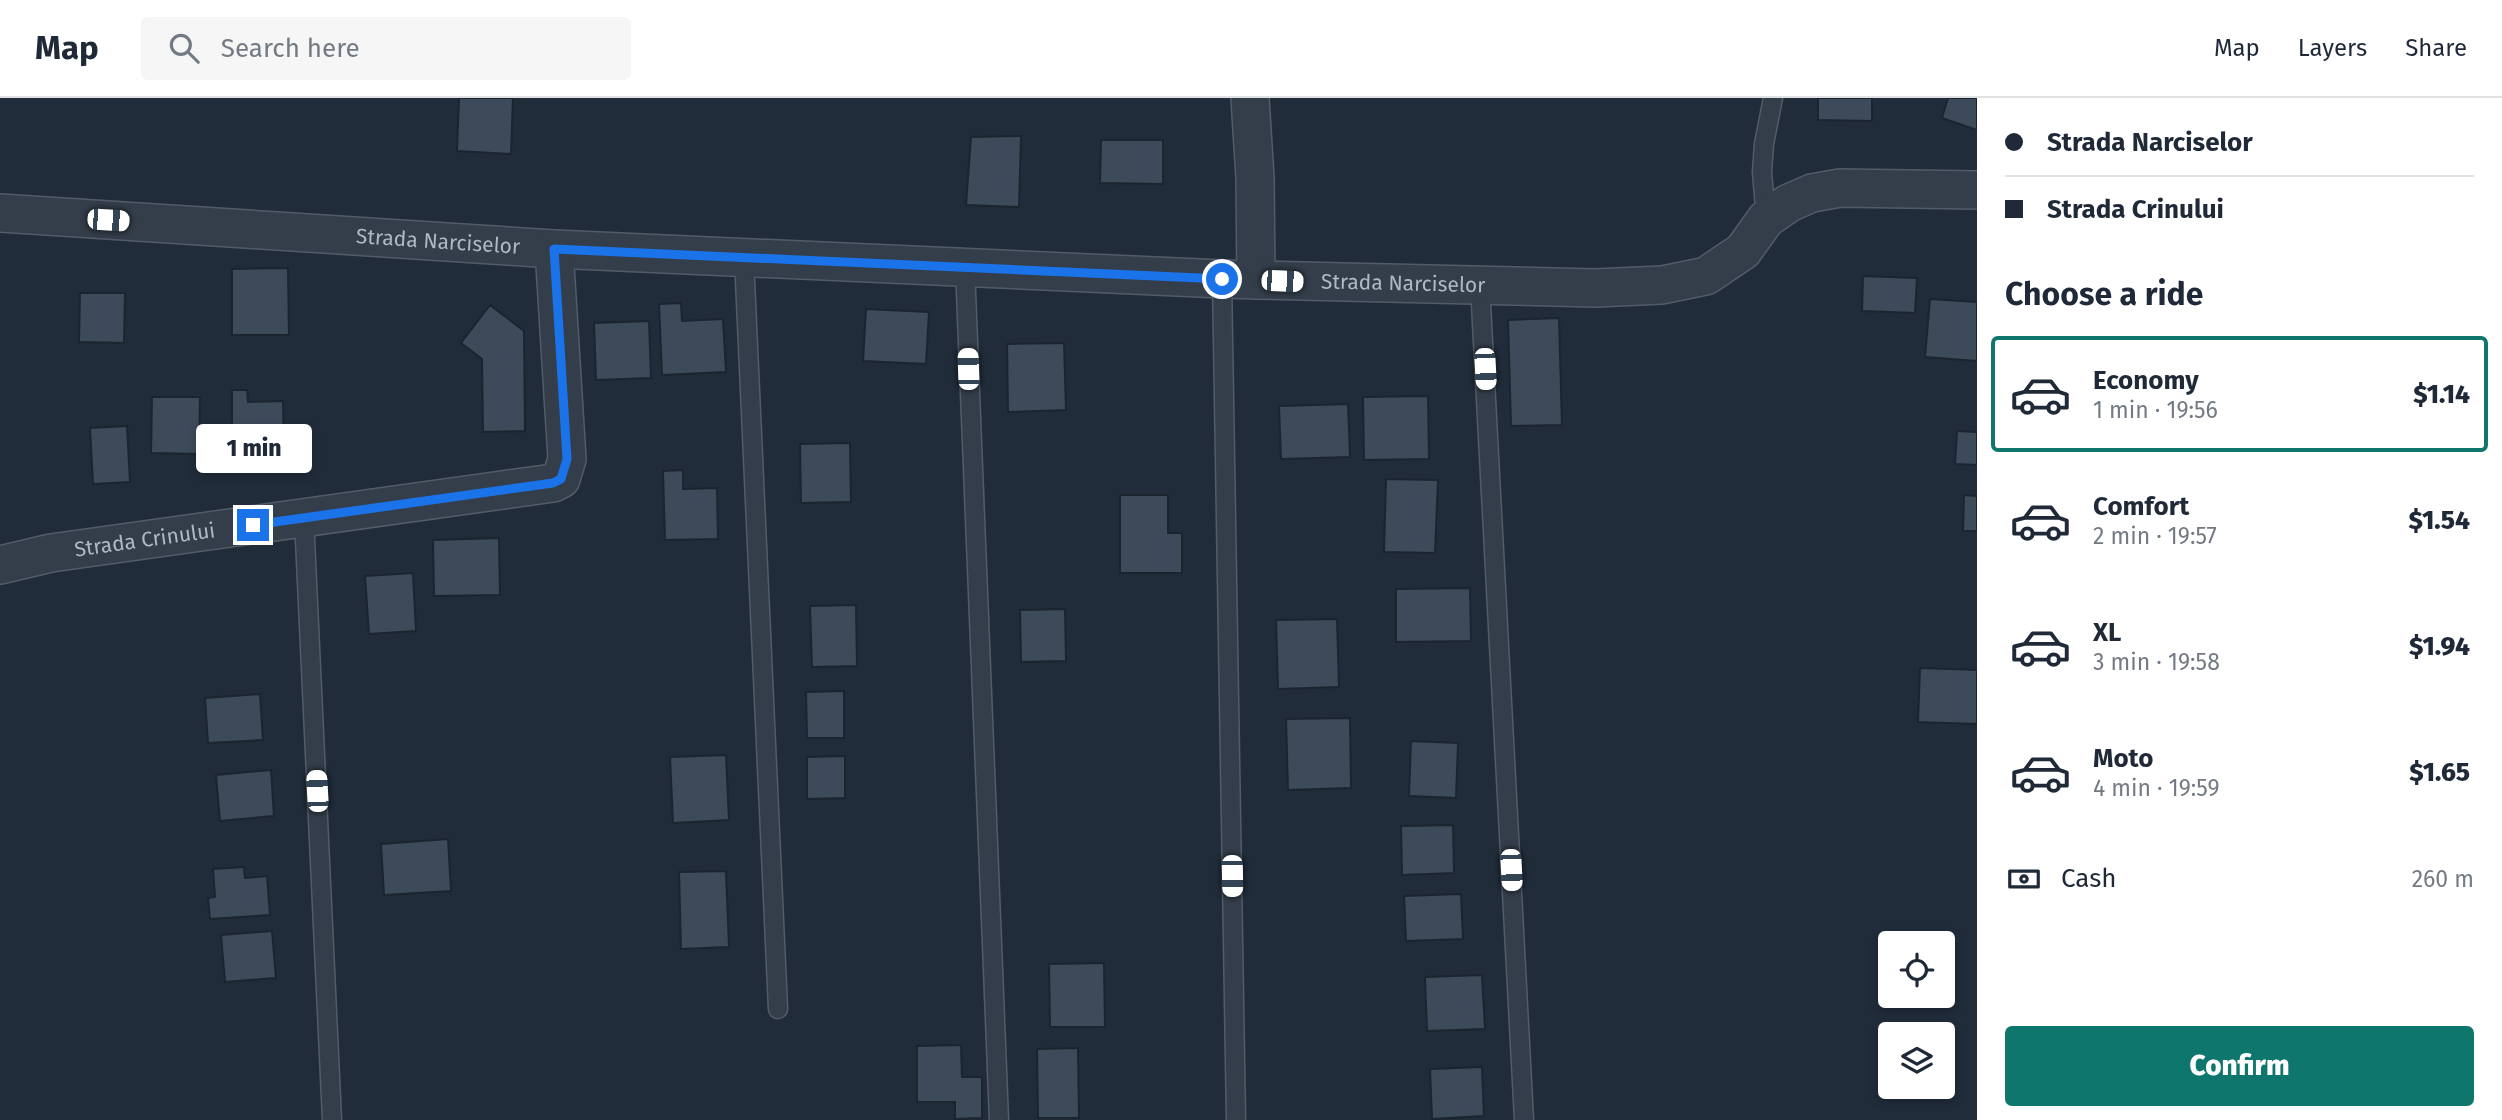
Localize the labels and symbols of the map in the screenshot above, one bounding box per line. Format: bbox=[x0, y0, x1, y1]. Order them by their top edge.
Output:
car bbox=[87, 208, 130, 232]
street label: Strada Narciselor bbox=[355, 223, 521, 260]
route start bbox=[1206, 263, 1238, 295]
street label: Strada Narciselor bbox=[1321, 268, 1486, 298]
car bbox=[1261, 270, 1304, 292]
car bbox=[1474, 347, 1497, 391]
car bbox=[957, 348, 980, 390]
callout: 1 min bbox=[195, 424, 311, 472]
route end bbox=[237, 509, 269, 541]
street label: Strada Crinului bbox=[73, 517, 217, 563]
car bbox=[306, 769, 329, 813]
car bbox=[1500, 848, 1523, 892]
car bbox=[1222, 855, 1243, 897]

